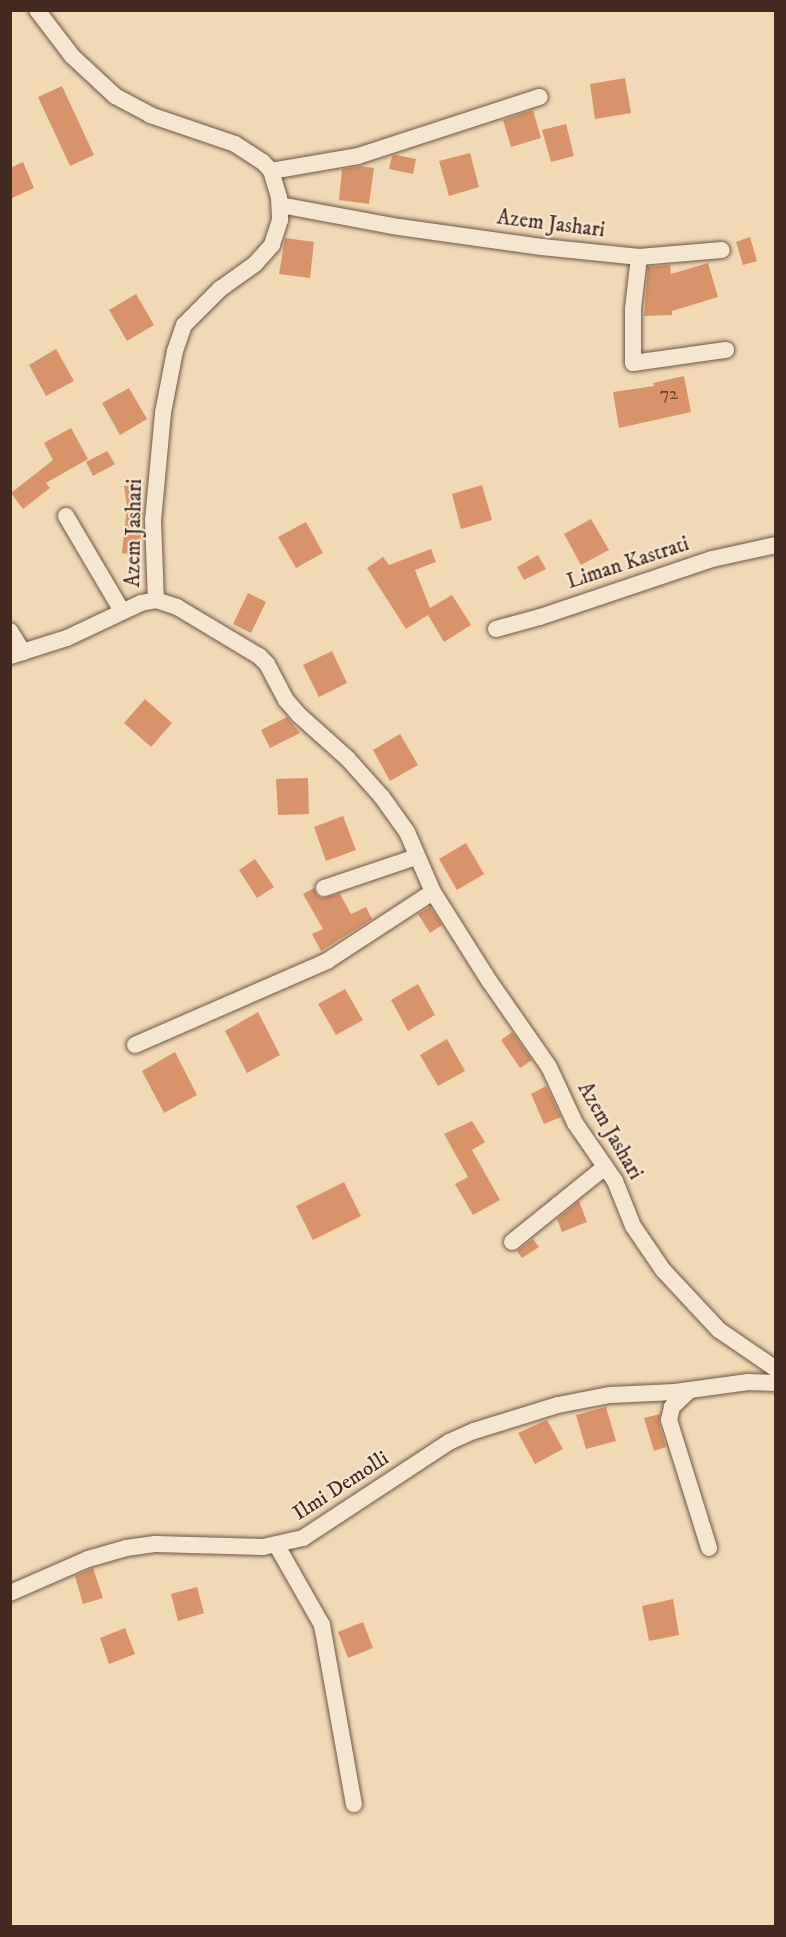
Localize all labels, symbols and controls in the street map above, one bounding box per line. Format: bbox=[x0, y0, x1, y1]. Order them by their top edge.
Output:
street label: Azem Jashari bbox=[496, 205, 606, 243]
house number: 72 bbox=[660, 383, 678, 405]
street label: Azem Jashari bbox=[120, 479, 148, 587]
street label: Liman Kastrati bbox=[564, 531, 692, 595]
street label: Azem Jashari bbox=[572, 1078, 648, 1184]
street label: Ilmi Demolli bbox=[288, 1446, 394, 1526]

